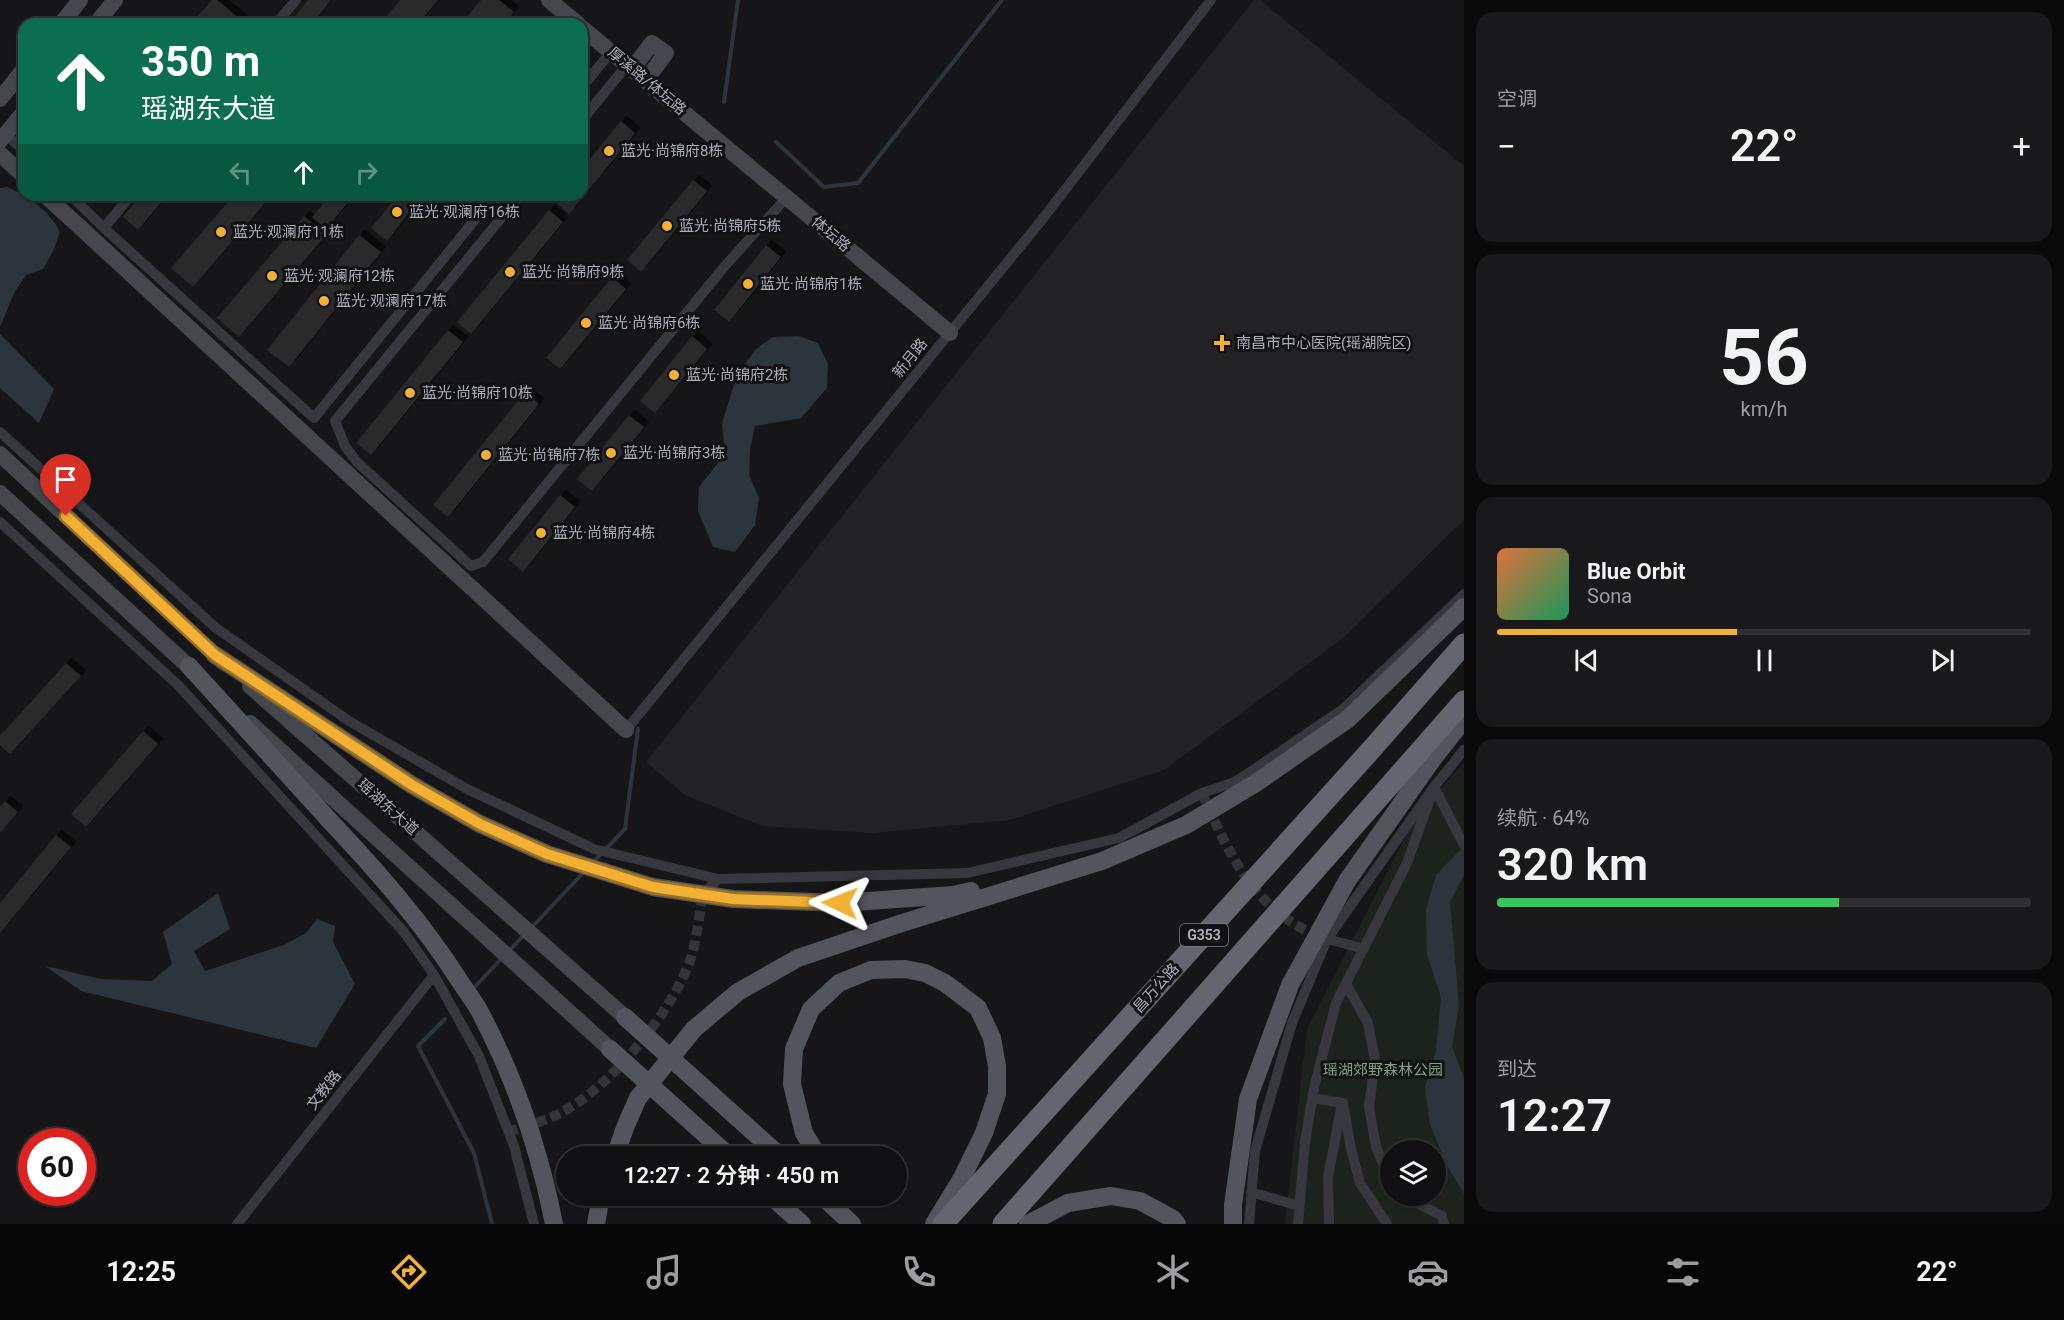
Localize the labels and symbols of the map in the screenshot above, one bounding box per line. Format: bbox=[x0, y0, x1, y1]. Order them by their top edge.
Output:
street label: 厚溪路/体坛路 bbox=[604, 43, 690, 119]
place label: 蓝光·尚锦府8栋 bbox=[621, 142, 723, 160]
marker: 蓝光·尚锦府8栋 bbox=[602, 144, 616, 158]
place label: 蓝光·观澜府16栋 bbox=[409, 203, 520, 221]
marker: 蓝光·观澜府16栋 bbox=[390, 205, 404, 219]
street label: 体坛路 bbox=[808, 213, 854, 255]
place label: 蓝光·尚锦府5栋 bbox=[679, 217, 781, 235]
marker: 蓝光·尚锦府5栋 bbox=[660, 219, 674, 233]
place label: 蓝光·观澜府11栋 bbox=[233, 223, 344, 241]
marker: 蓝光·观澜府11栋 bbox=[214, 225, 228, 239]
place label: 蓝光·尚锦府9栋 bbox=[522, 263, 624, 281]
marker: 蓝光·尚锦府9栋 bbox=[503, 265, 517, 279]
place label: 蓝光·观澜府12栋 bbox=[284, 267, 395, 285]
marker: 蓝光·观澜府12栋 bbox=[265, 269, 279, 283]
place label: 蓝光·尚锦府1栋 bbox=[760, 275, 862, 293]
marker: 蓝光·尚锦府1栋 bbox=[741, 277, 755, 291]
place label: 蓝光·观澜府17栋 bbox=[336, 292, 447, 310]
marker: 蓝光·观澜府17栋 bbox=[317, 294, 331, 308]
place label: 蓝光·尚锦府6栋 bbox=[598, 314, 700, 332]
marker: 蓝光·尚锦府6栋 bbox=[579, 316, 593, 330]
marker: 南昌市中心医院(瑶湖院区) bbox=[1213, 334, 1231, 352]
place label: 南昌市中心医院(瑶湖院区) bbox=[1236, 334, 1411, 352]
street label: 新月路 bbox=[889, 335, 931, 381]
place label: 蓝光·尚锦府2栋 bbox=[686, 366, 788, 384]
marker: 蓝光·尚锦府2栋 bbox=[667, 368, 681, 382]
place label: 蓝光·尚锦府10栋 bbox=[422, 384, 533, 402]
marker: 蓝光·尚锦府10栋 bbox=[403, 386, 417, 400]
place label: 蓝光·尚锦府3栋 bbox=[623, 444, 725, 462]
place label: 蓝光·尚锦府7栋 bbox=[498, 446, 600, 464]
marker: 蓝光·尚锦府3栋 bbox=[604, 446, 618, 460]
marker: 蓝光·尚锦府7栋 bbox=[479, 448, 493, 462]
pin bbox=[40, 454, 91, 516]
place label: 蓝光·尚锦府4栋 bbox=[553, 524, 655, 542]
marker: 蓝光·尚锦府4栋 bbox=[534, 526, 548, 540]
street label: 瑶湖东大道 bbox=[354, 775, 422, 839]
position arrow bbox=[808, 871, 872, 935]
road number: G353 bbox=[1180, 924, 1228, 946]
street label: 昌万公路 bbox=[1129, 960, 1183, 1016]
park label: 瑶湖郊野森林公园 bbox=[1323, 1061, 1443, 1079]
street label: 文教路 bbox=[303, 1067, 345, 1113]
speed limit sign: 60 bbox=[18, 1128, 96, 1206]

